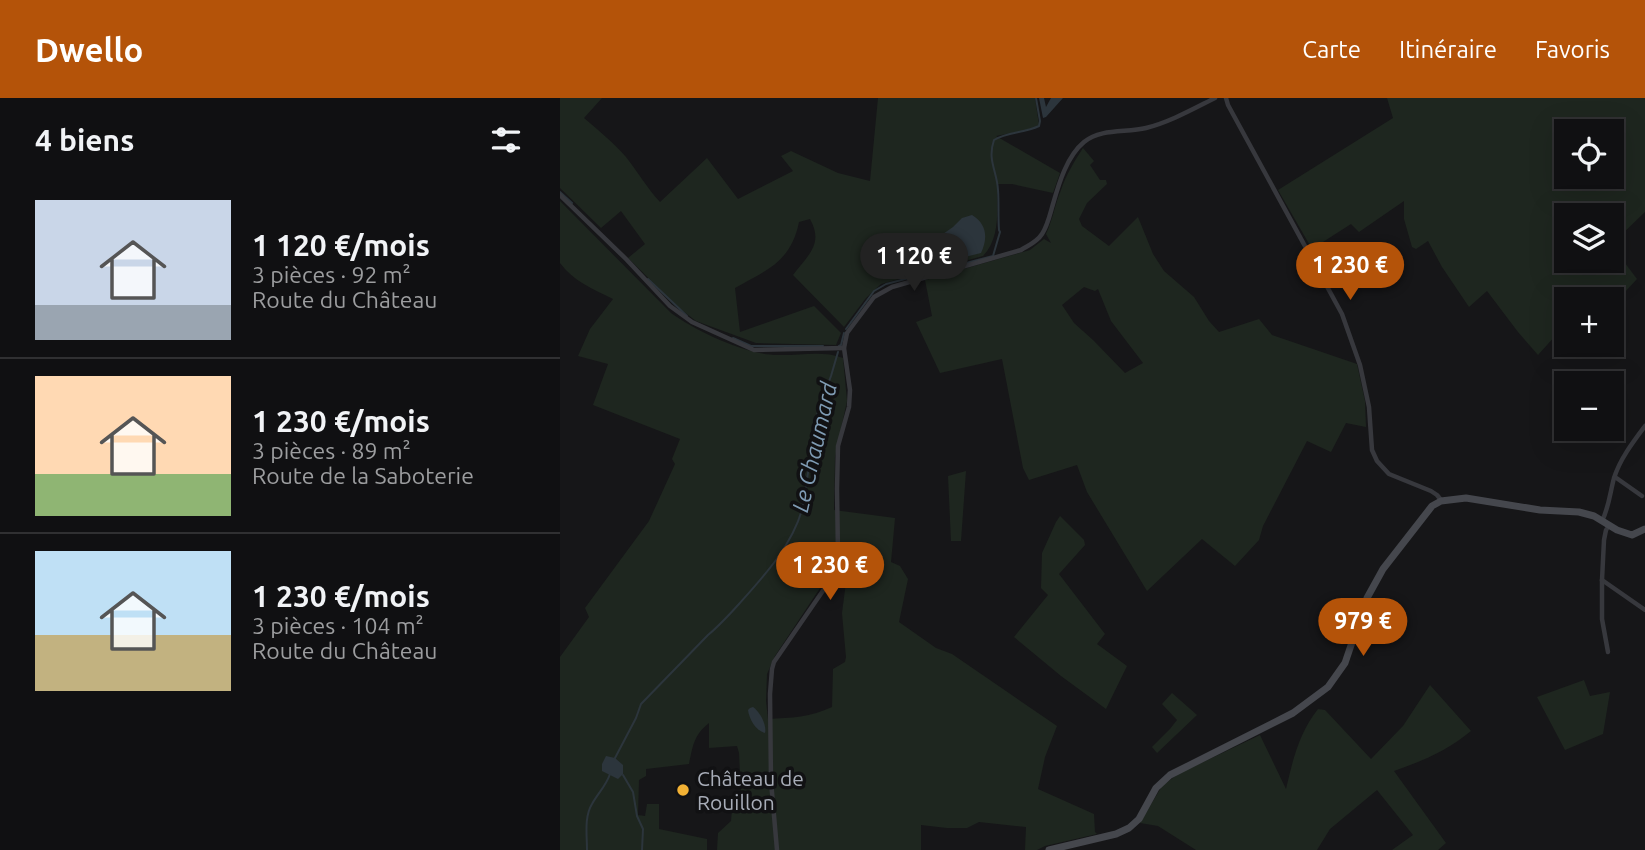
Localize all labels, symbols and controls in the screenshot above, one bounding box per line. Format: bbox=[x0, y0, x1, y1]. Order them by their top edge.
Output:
text: Dwello bbox=[35, 31, 143, 68]
text: Carte bbox=[1302, 36, 1361, 63]
text: Itinéraire bbox=[1399, 36, 1497, 63]
text: Favoris bbox=[1535, 36, 1610, 63]
map controls bbox=[1554, 119, 1624, 441]
button: locate bbox=[1554, 119, 1624, 189]
icon: filters bbox=[487, 121, 525, 159]
text: 4 biens bbox=[35, 123, 134, 157]
button: layers bbox=[1554, 203, 1624, 273]
icon: home bbox=[91, 228, 175, 312]
text: 1 120 €/mois bbox=[252, 228, 430, 262]
pin: 1 120 € bbox=[849, 234, 979, 293]
pin: 1 230 € bbox=[1285, 242, 1415, 302]
text: 1 120 € bbox=[876, 243, 952, 268]
text: 1 230 € bbox=[1312, 252, 1388, 277]
text: 3 pièces · 92 m² bbox=[252, 262, 411, 287]
text: Route du Château bbox=[252, 287, 437, 312]
button: + bbox=[1554, 287, 1624, 357]
button: − bbox=[1554, 371, 1624, 441]
water label: Le Chaumard bbox=[787, 379, 841, 514]
icon: home bbox=[91, 404, 175, 488]
text: 1 230 €/mois bbox=[252, 404, 430, 438]
text: 3 pièces · 89 m² bbox=[252, 438, 411, 463]
text: Route de la Saboterie bbox=[252, 463, 474, 488]
pin: 1 230 € bbox=[765, 542, 895, 602]
text: 1 230 € bbox=[792, 552, 868, 577]
icon: home bbox=[91, 579, 175, 663]
text: 1 230 €/mois bbox=[252, 579, 430, 613]
pin: 979 € bbox=[1314, 598, 1412, 658]
text: 979 € bbox=[1334, 608, 1392, 633]
text: 3 pièces · 104 m² bbox=[252, 613, 424, 638]
text: Route du Château bbox=[252, 638, 437, 663]
place label: Château de Rouillon bbox=[697, 766, 804, 814]
marker: Château de Rouillon bbox=[675, 782, 691, 798]

